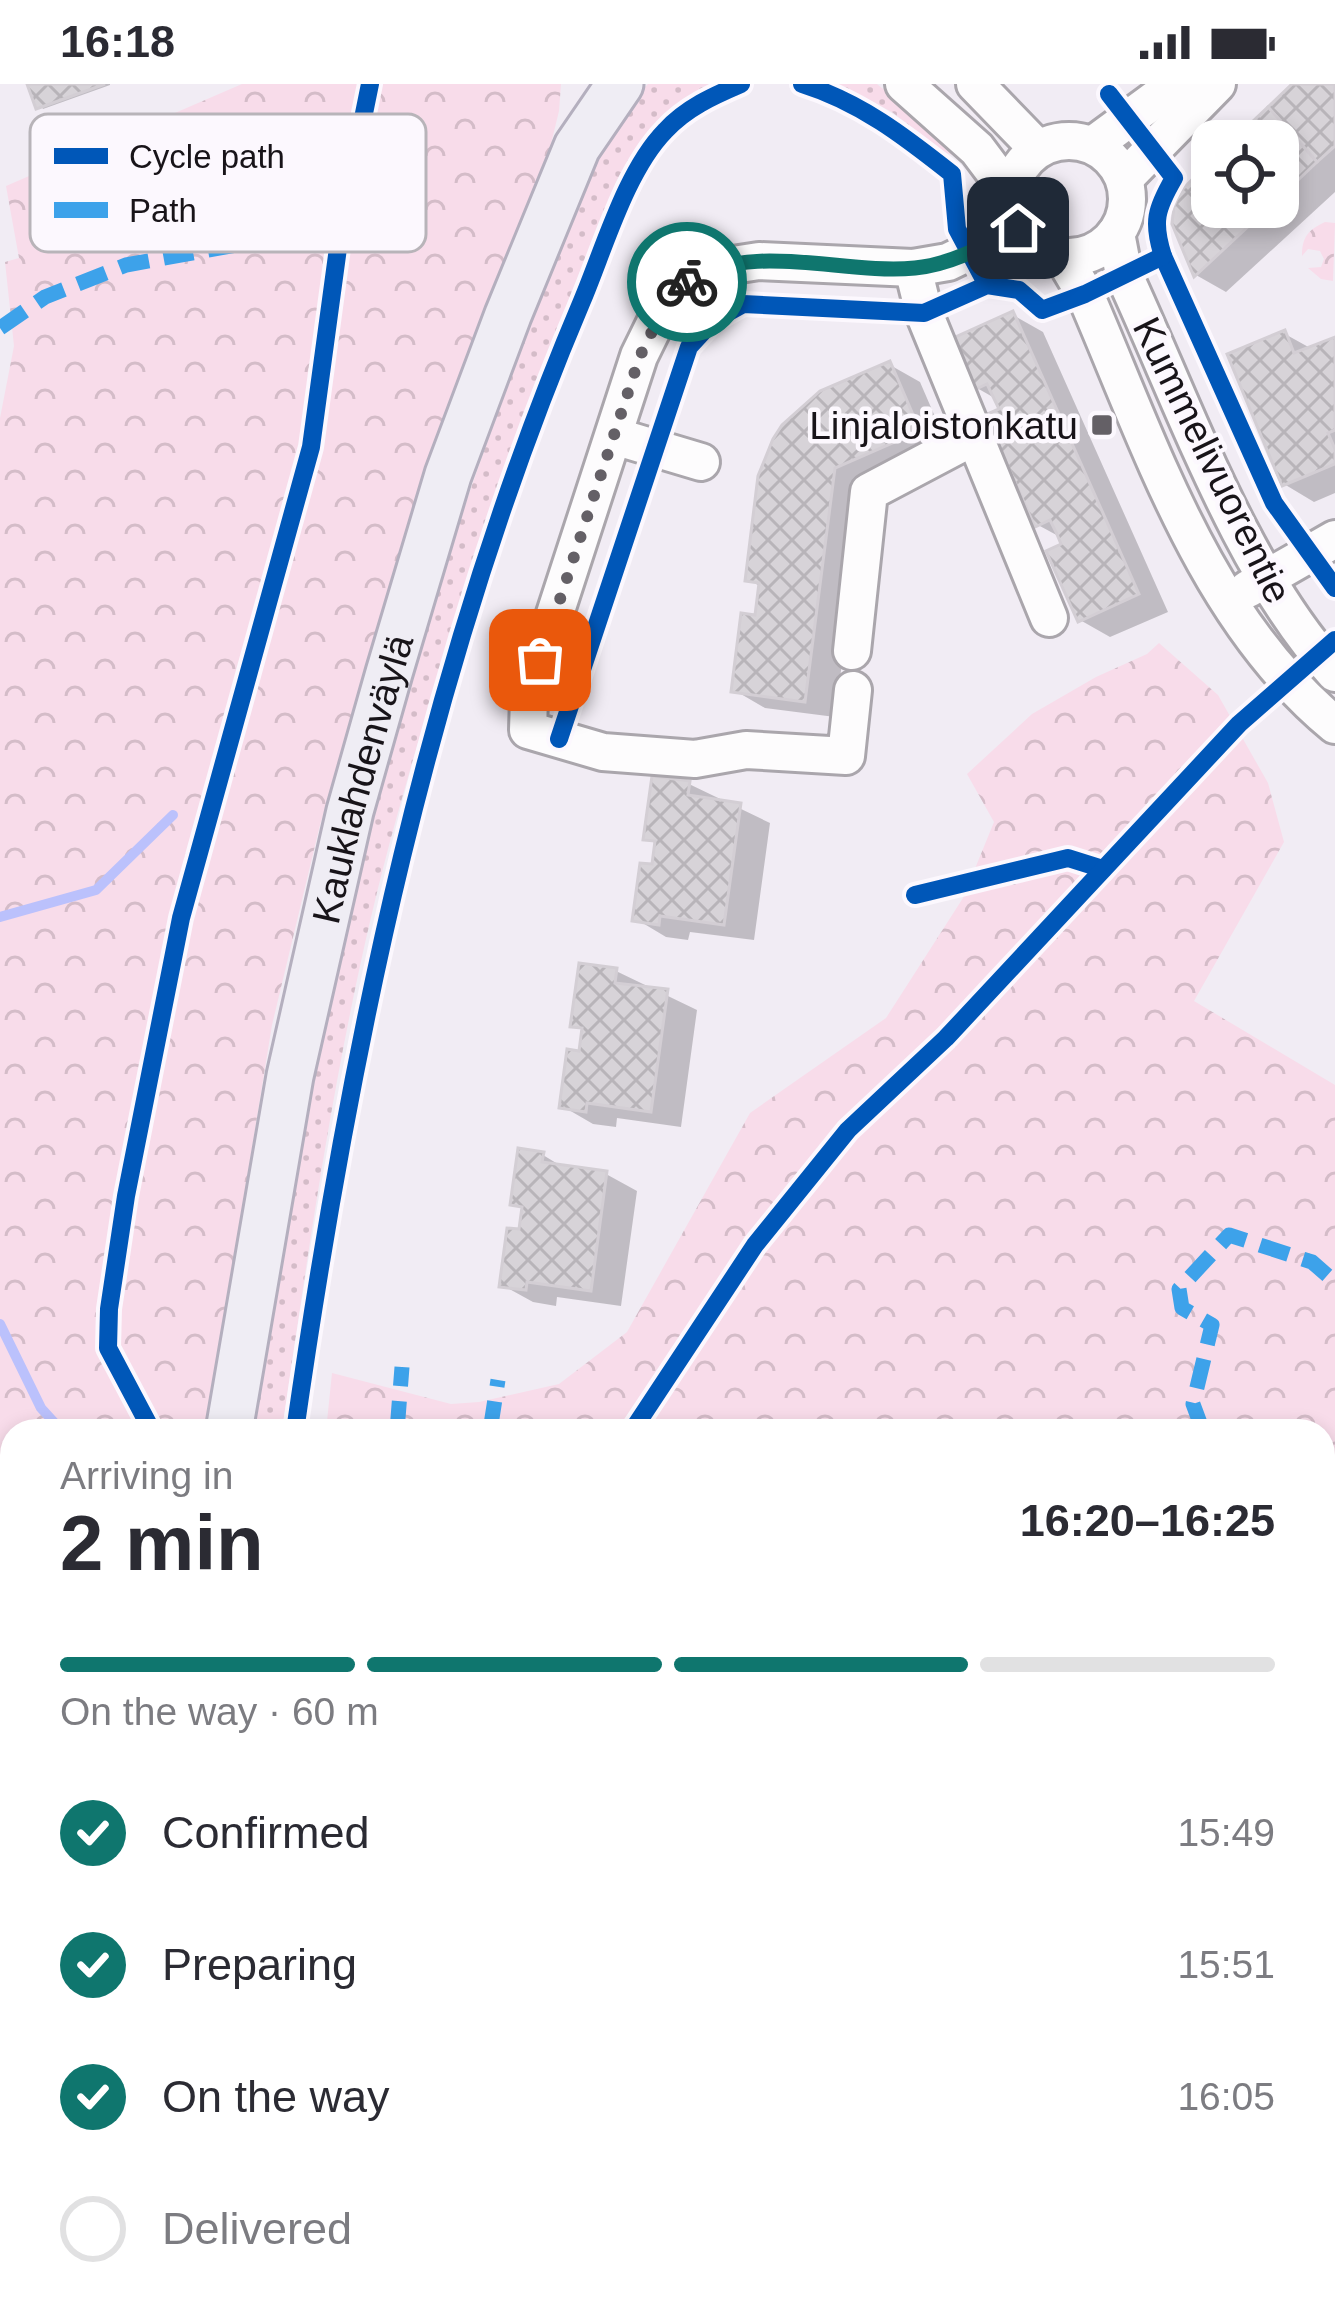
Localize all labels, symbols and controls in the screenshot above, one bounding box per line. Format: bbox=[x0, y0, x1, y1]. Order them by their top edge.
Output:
text: 16:18 bbox=[60, 16, 175, 67]
legend bbox=[30, 114, 426, 252]
map controls bbox=[1191, 120, 1299, 228]
button: locate bbox=[1191, 120, 1299, 228]
text: Cycle path bbox=[129, 138, 285, 175]
pin bbox=[967, 177, 1069, 279]
text: Path bbox=[129, 192, 197, 229]
icon: home bbox=[985, 195, 1051, 261]
courier bbox=[627, 222, 747, 342]
icon: bike bbox=[654, 249, 720, 315]
street label: Kummelivuorentie bbox=[1125, 311, 1300, 610]
place label: Linjaloistonkatu bbox=[809, 404, 1078, 447]
marker: Linjaloistonkatu bbox=[1089, 412, 1115, 438]
pin bbox=[489, 609, 591, 711]
icon: bag bbox=[507, 627, 573, 693]
street label: Kauklahdenväylä bbox=[304, 629, 421, 928]
text: Arriving in bbox=[60, 1454, 233, 1497]
text: 16:20–16:25 bbox=[1020, 1495, 1275, 1546]
text: 2 min bbox=[60, 1499, 264, 1587]
text: On the way · 60 m bbox=[60, 1690, 379, 1733]
icon: check bbox=[60, 1800, 126, 1866]
text: Confirmed bbox=[162, 1807, 370, 1858]
text: 15:49 bbox=[1177, 1811, 1275, 1854]
icon: check bbox=[60, 1932, 126, 1998]
text: Preparing bbox=[162, 1939, 357, 1990]
text: 15:51 bbox=[1177, 1943, 1275, 1986]
icon: check bbox=[60, 2064, 126, 2130]
text: On the way bbox=[162, 2071, 390, 2122]
text: 16:05 bbox=[1177, 2075, 1275, 2118]
text: Delivered bbox=[162, 2203, 352, 2254]

